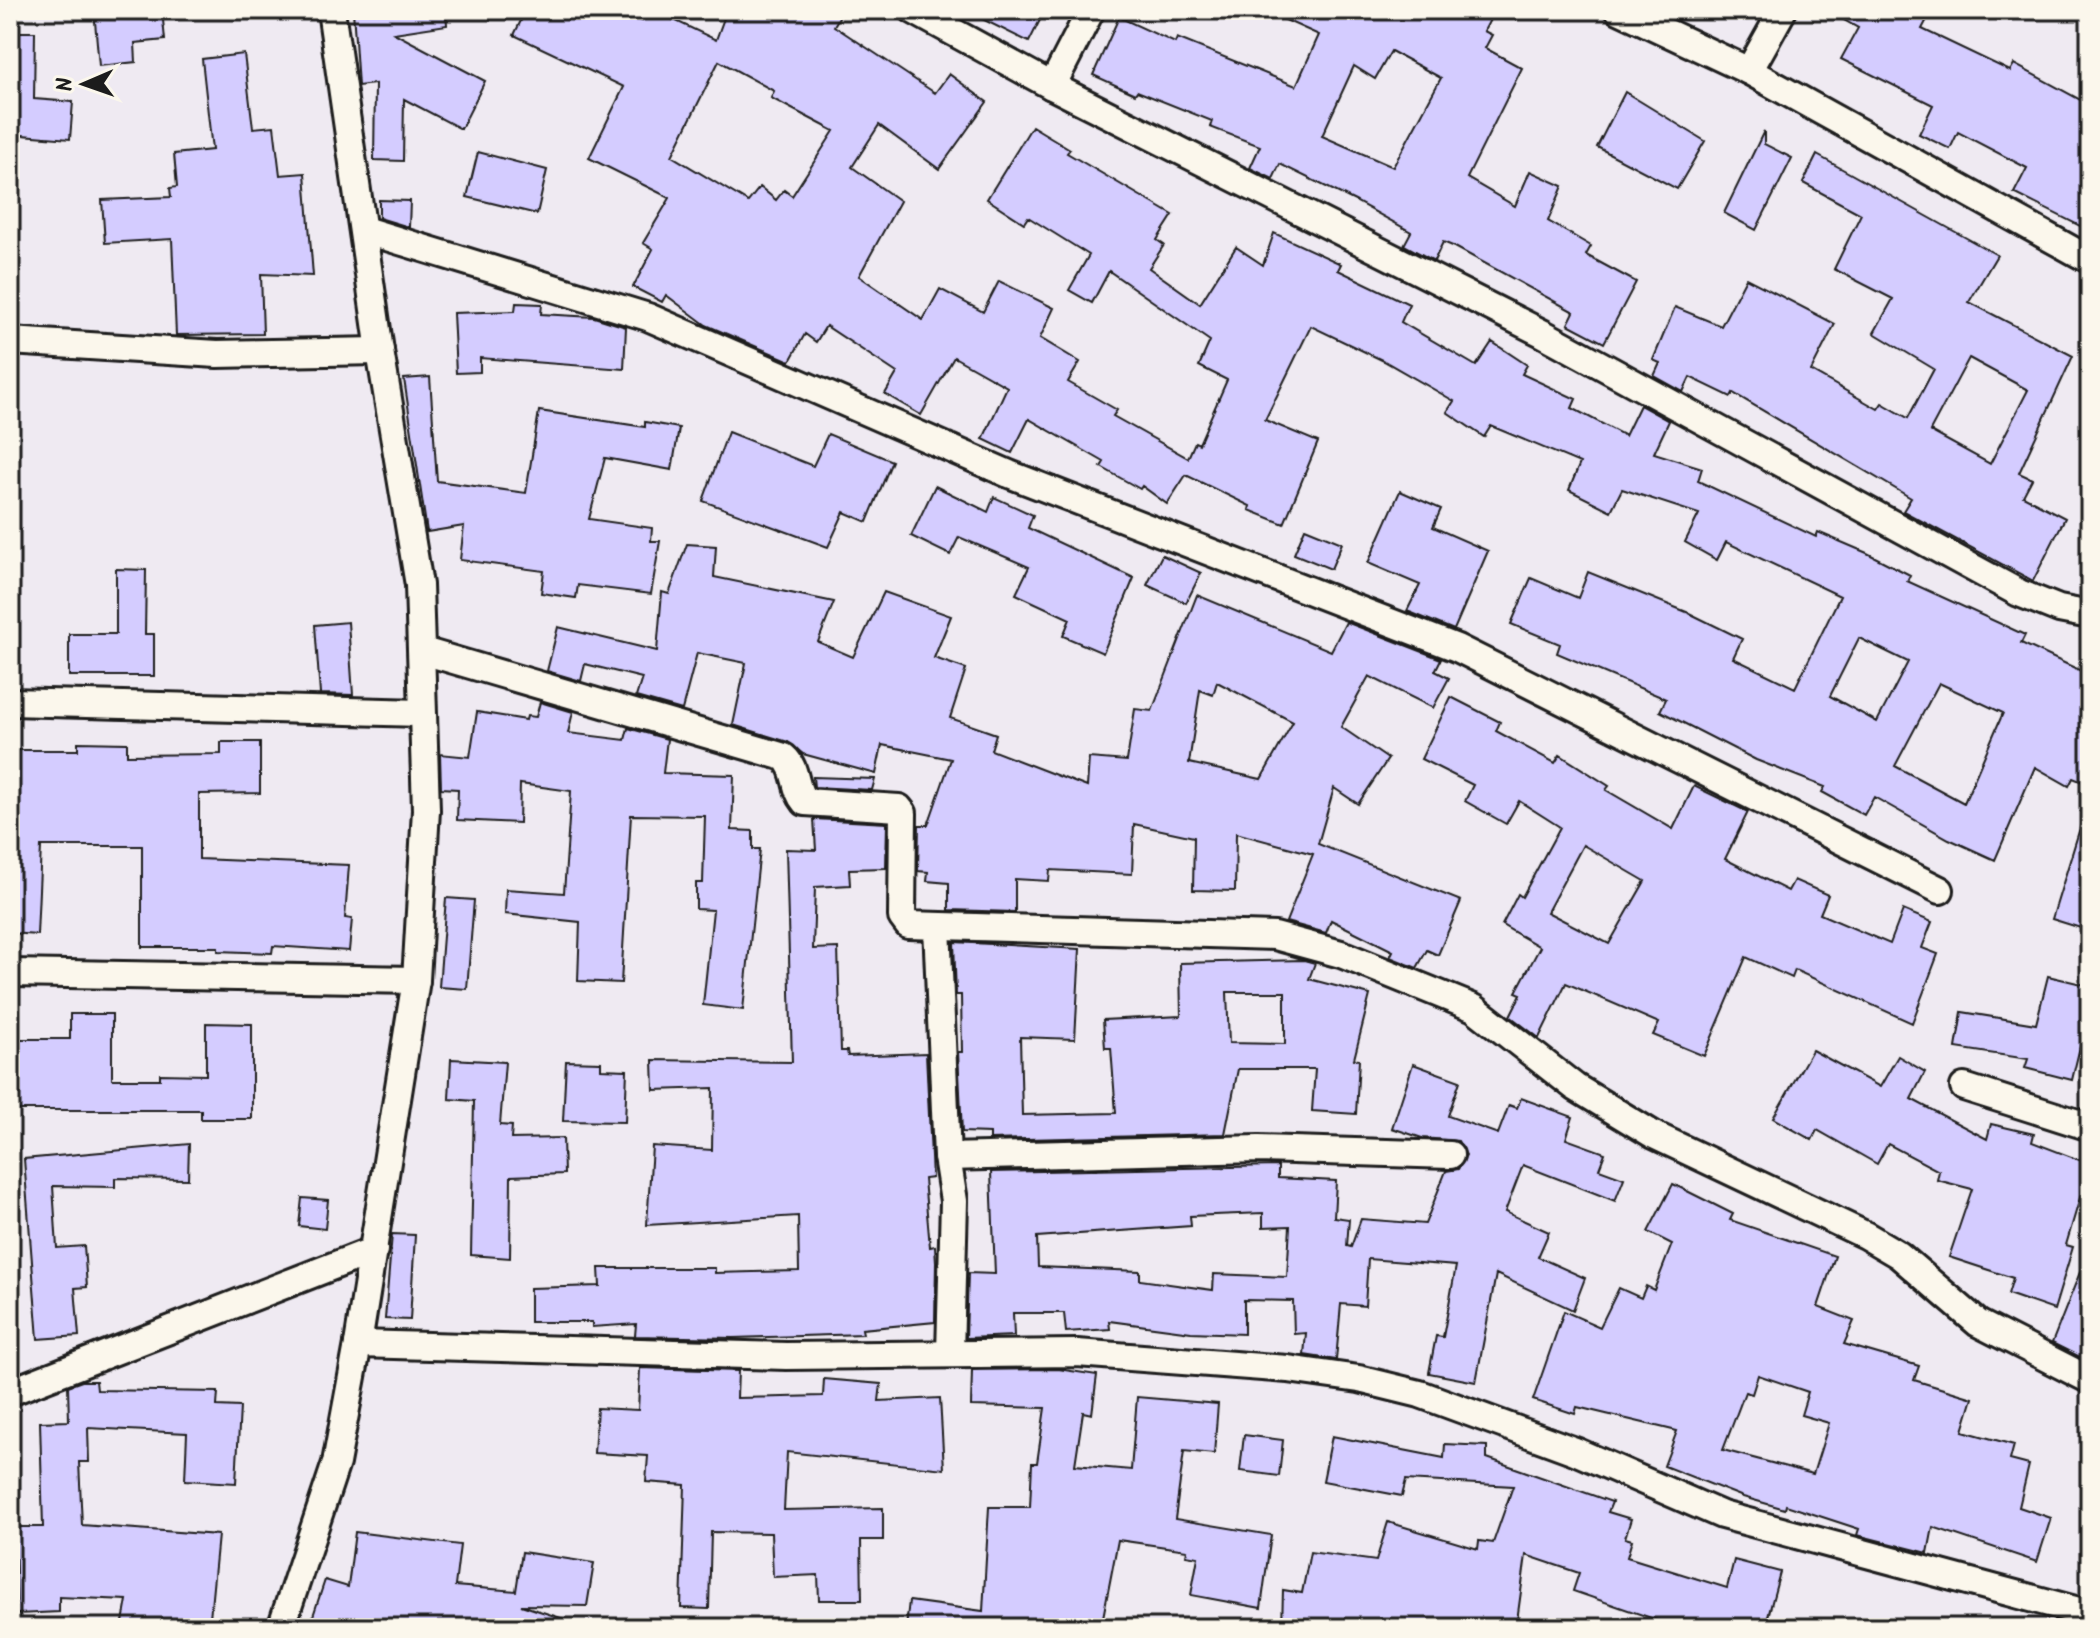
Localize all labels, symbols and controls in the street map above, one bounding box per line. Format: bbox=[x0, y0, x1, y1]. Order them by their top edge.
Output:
north arrow bbox=[44, 44, 124, 124]
text: N bbox=[49, 77, 84, 92]

